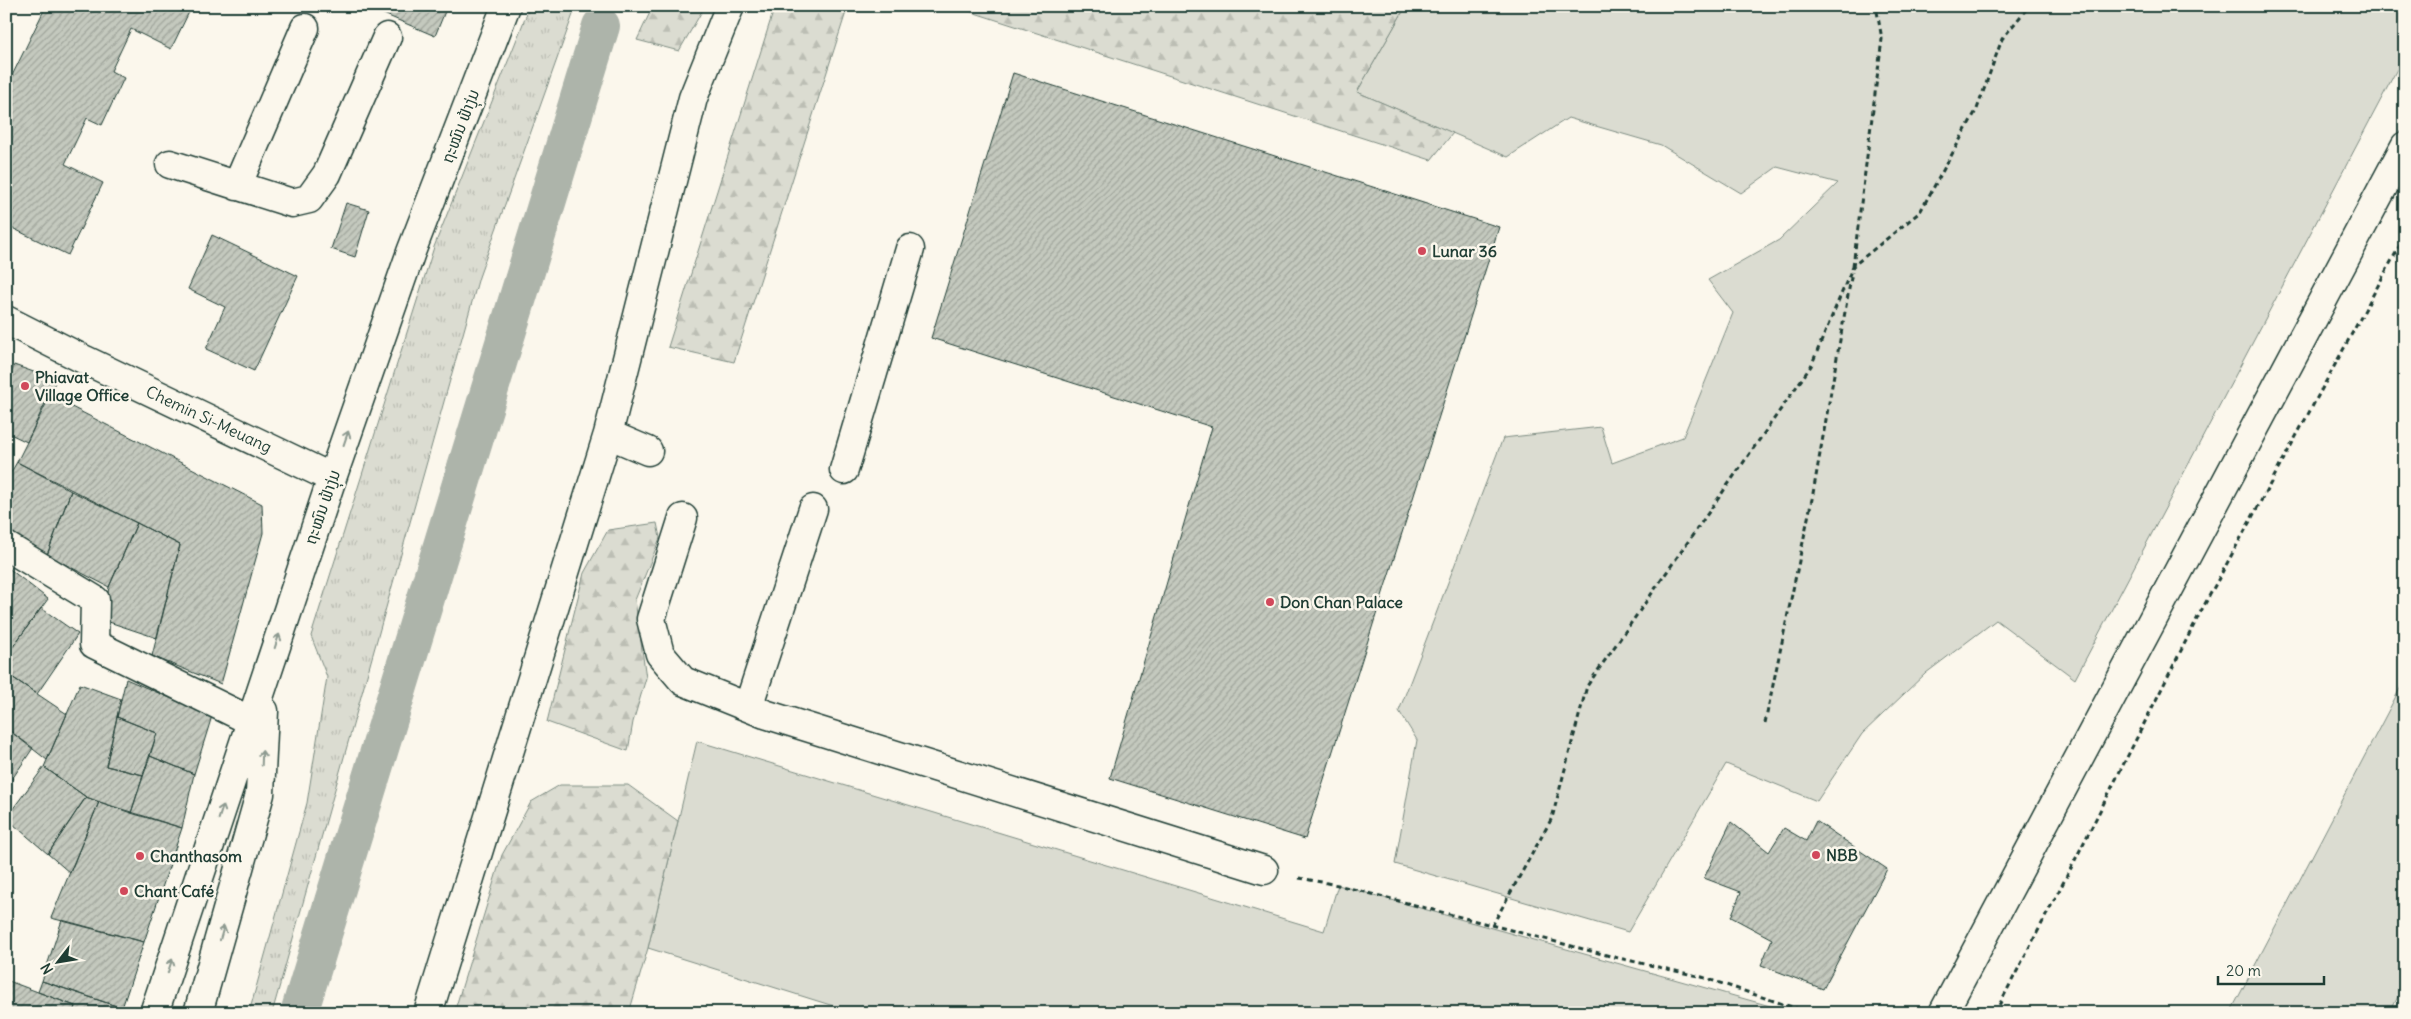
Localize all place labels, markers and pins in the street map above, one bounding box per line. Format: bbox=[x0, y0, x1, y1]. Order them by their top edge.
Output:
place label: Lunar 36 bbox=[1432, 241, 1497, 261]
marker: Lunar 36 bbox=[1416, 245, 1428, 257]
place label: Phiavat Village Office bbox=[35, 367, 129, 406]
marker: Phiavat Village Office bbox=[19, 380, 31, 392]
place label: Don Chan Palace bbox=[1280, 592, 1403, 612]
marker: Don Chan Palace bbox=[1264, 596, 1276, 608]
place label: NBB bbox=[1826, 845, 1859, 865]
place label: Chanthasom bbox=[150, 846, 242, 866]
marker: NBB bbox=[1810, 849, 1822, 861]
marker: Chanthasom bbox=[134, 850, 146, 862]
place label: Chant Café bbox=[134, 881, 215, 901]
marker: Chant Café bbox=[118, 885, 130, 897]

